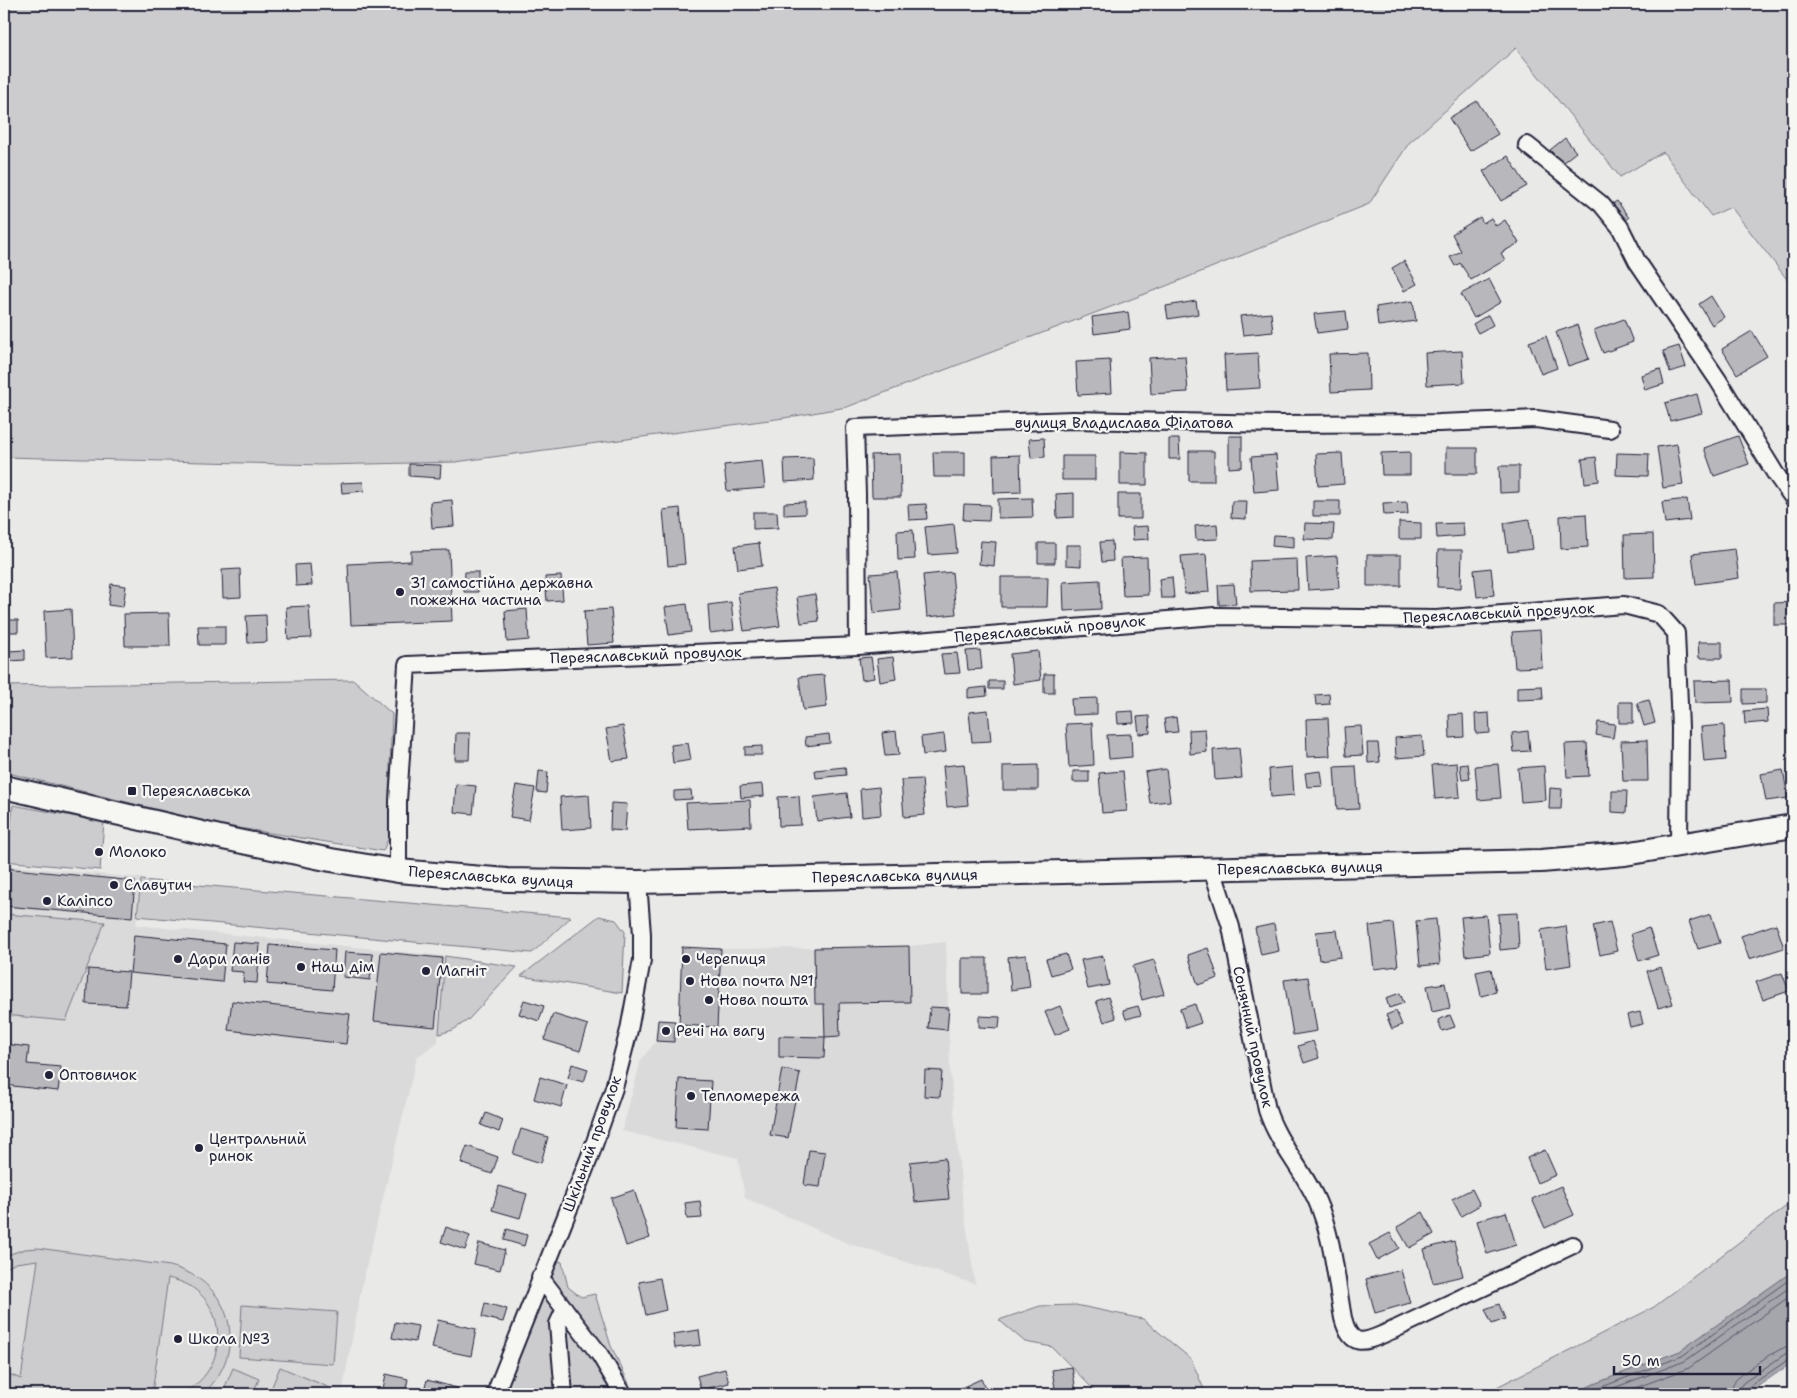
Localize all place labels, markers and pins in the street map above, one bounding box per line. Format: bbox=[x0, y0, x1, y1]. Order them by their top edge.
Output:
place label: 31 самостійна державна пожежна частина bbox=[410, 573, 593, 610]
marker: 31 самостійна державна пожежна частина bbox=[394, 586, 406, 598]
place label: Переяславська bbox=[142, 781, 251, 801]
marker: Переяславська bbox=[126, 785, 138, 797]
place label: Молоко bbox=[109, 842, 167, 862]
marker: Молоко bbox=[93, 846, 105, 858]
place label: Славутич bbox=[124, 875, 192, 895]
marker: Славутич bbox=[108, 879, 120, 891]
place label: Каліпсо bbox=[57, 891, 113, 911]
marker: Каліпсо bbox=[41, 895, 53, 907]
place label: Дари ланів bbox=[188, 949, 270, 969]
place label: Черепиця bbox=[696, 949, 766, 969]
marker: Дари ланів bbox=[172, 953, 184, 965]
marker: Черепиця bbox=[680, 953, 692, 965]
place label: Наш дім bbox=[311, 957, 375, 977]
marker: Наш дім bbox=[295, 961, 307, 973]
place label: Магніт bbox=[436, 961, 487, 981]
marker: Магніт bbox=[420, 965, 432, 977]
place label: Нова почта №1 bbox=[700, 971, 814, 991]
marker: Нова почта №1 bbox=[684, 975, 696, 987]
place label: Нова пошта bbox=[719, 990, 809, 1010]
marker: Нова пошта bbox=[703, 994, 715, 1006]
place label: Речі на вагу bbox=[676, 1021, 765, 1041]
marker: Речі на вагу bbox=[660, 1025, 672, 1037]
place label: Оптовичок bbox=[59, 1065, 137, 1085]
marker: Оптовичок bbox=[43, 1069, 55, 1081]
place label: Тепломережа bbox=[701, 1086, 801, 1106]
marker: Тепломережа bbox=[685, 1090, 697, 1102]
place label: Центральний ринок bbox=[209, 1129, 307, 1166]
marker: Центральний ринок bbox=[193, 1142, 205, 1154]
place label: Школа №3 bbox=[188, 1329, 270, 1349]
marker: Школа №3 bbox=[172, 1333, 184, 1345]

